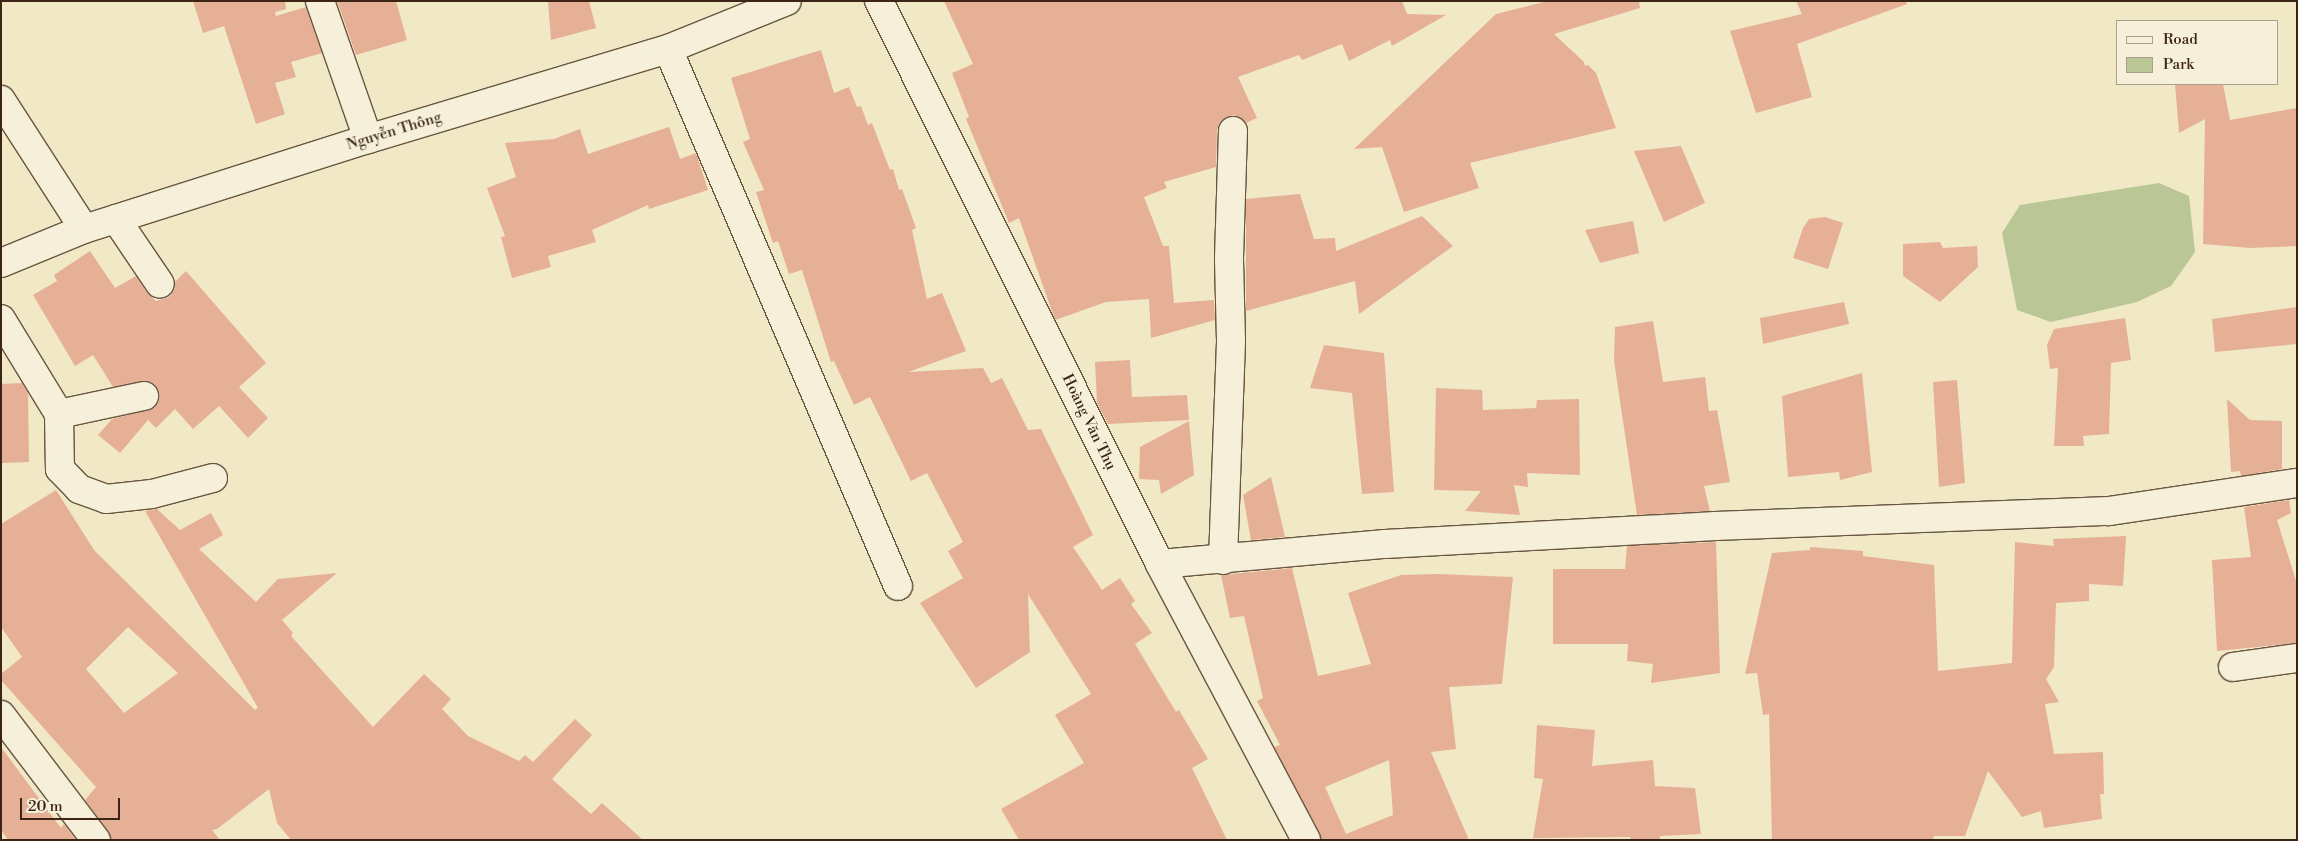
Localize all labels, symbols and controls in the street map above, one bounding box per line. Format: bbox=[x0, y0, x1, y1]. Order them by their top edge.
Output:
legend bbox=[2116, 20, 2278, 85]
text: Road bbox=[2163, 30, 2198, 49]
text: Park bbox=[2163, 55, 2194, 74]
street label: Nguyễn Thông bbox=[344, 108, 444, 154]
street label: Hoàng Văn Thụ bbox=[1058, 371, 1120, 473]
scale bar bbox=[22, 788, 122, 820]
text: 20 m bbox=[28, 797, 63, 816]

